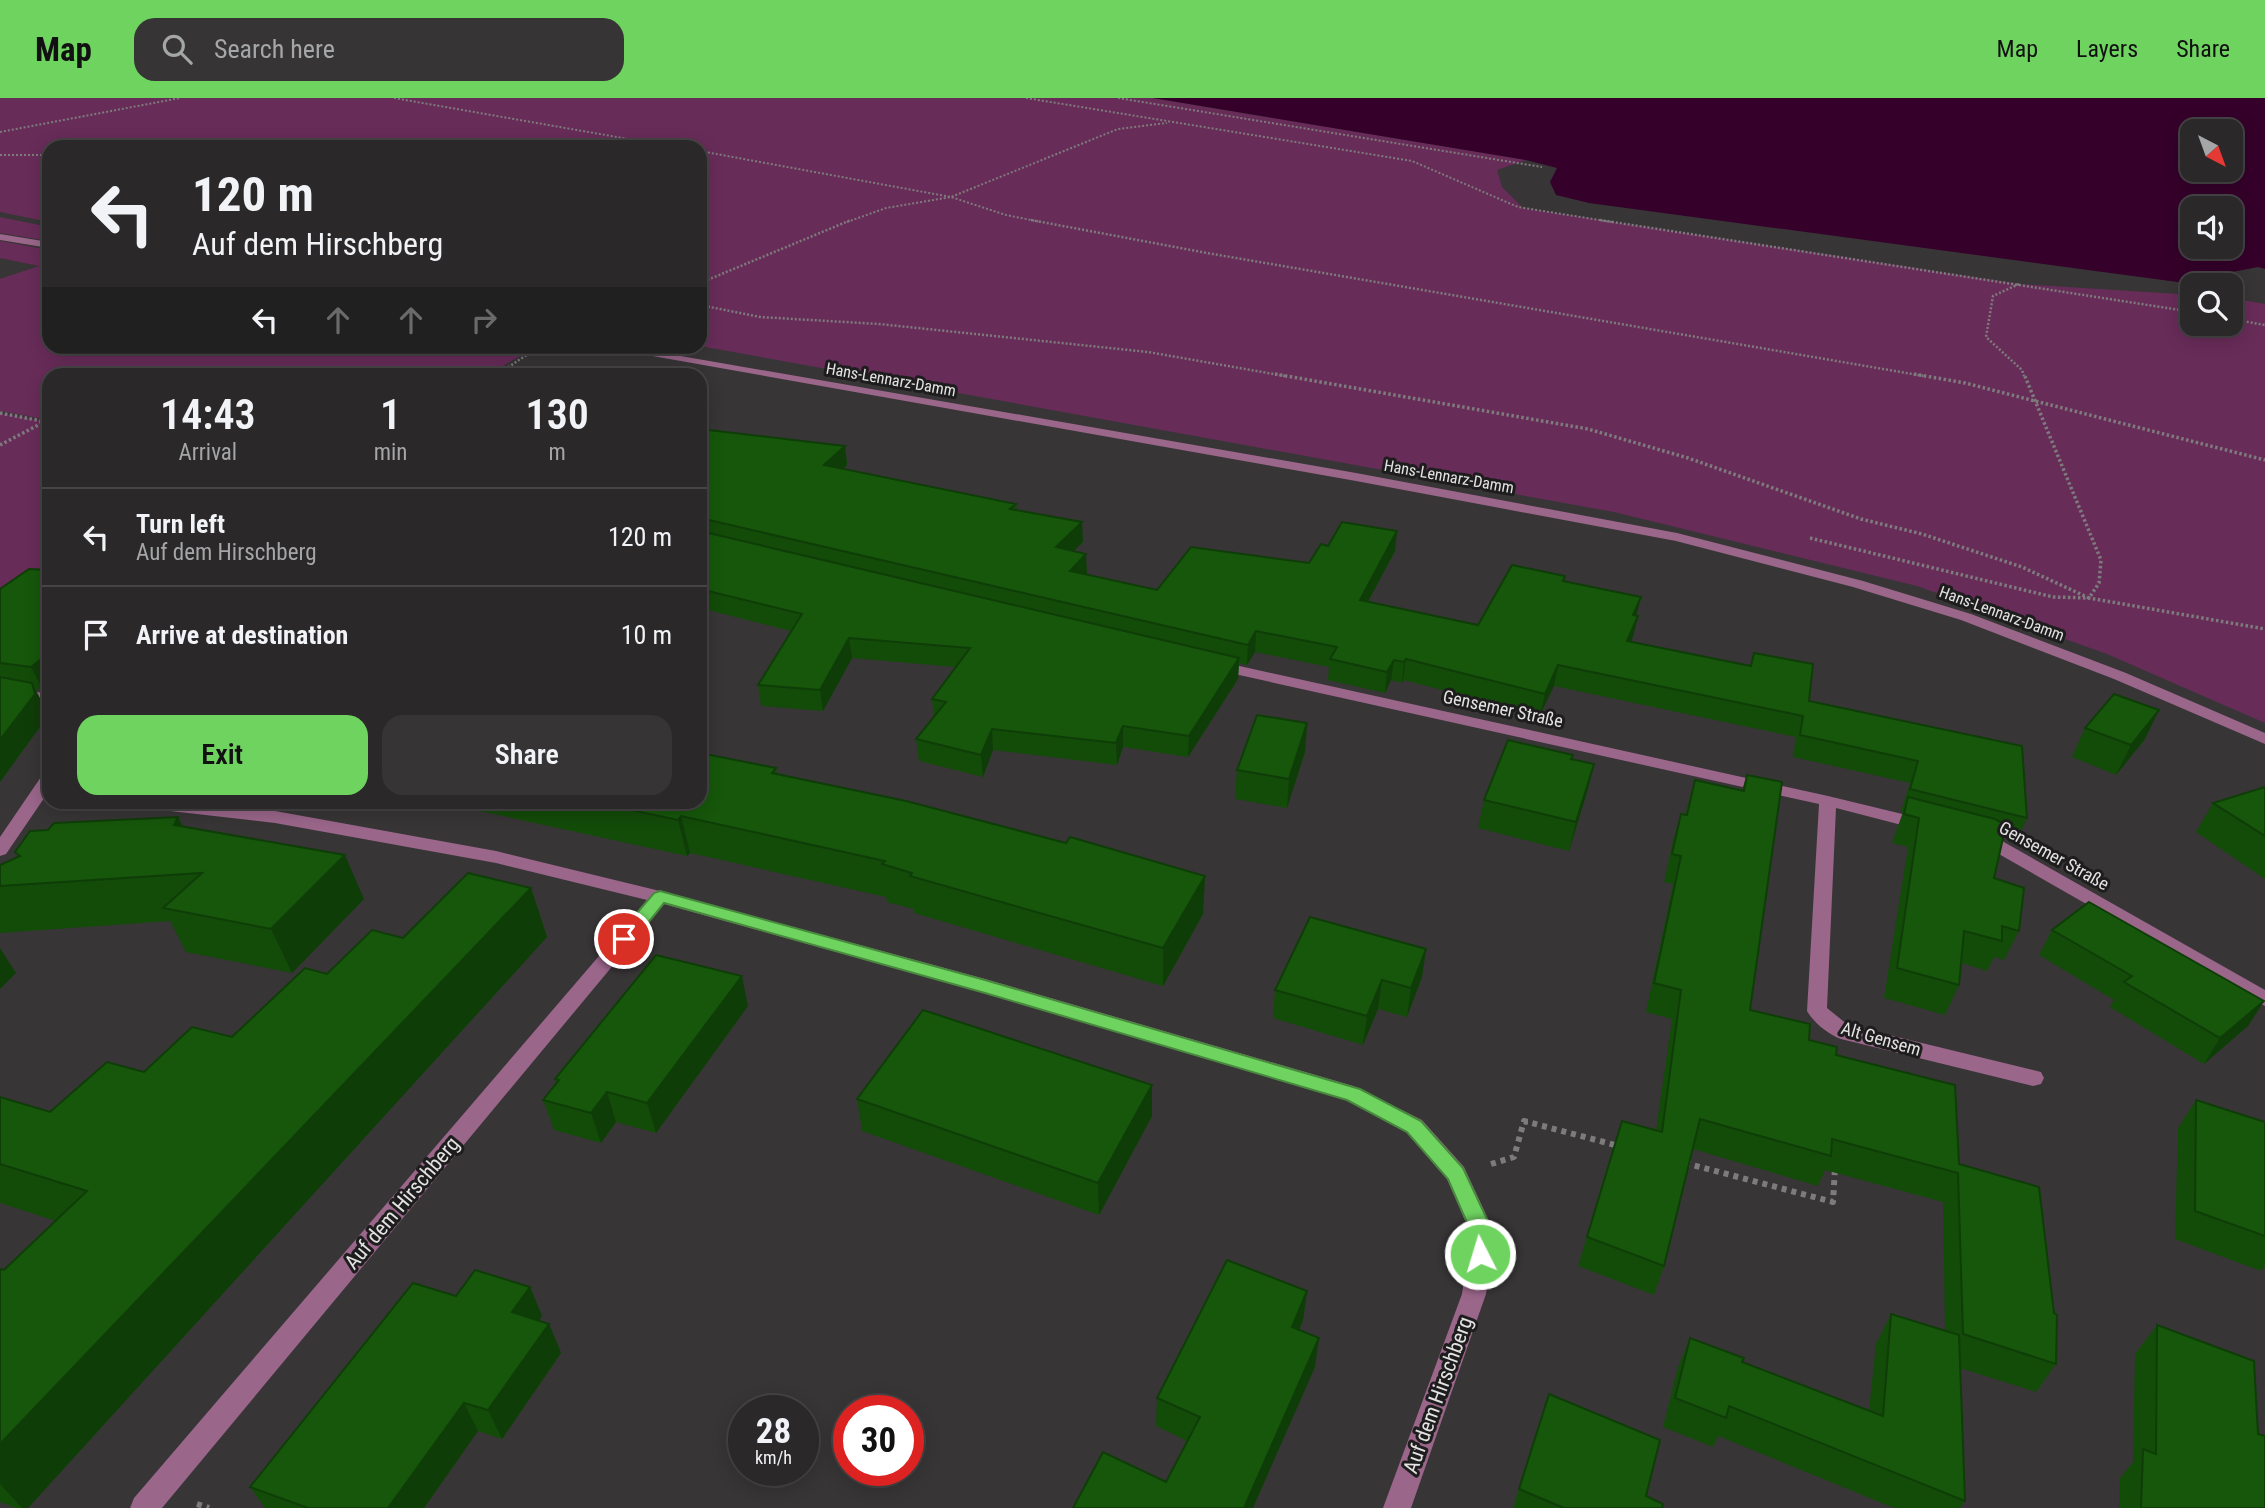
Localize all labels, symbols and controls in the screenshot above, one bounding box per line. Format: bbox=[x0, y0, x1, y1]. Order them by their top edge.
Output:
search box bbox=[134, 18, 624, 81]
text: Map bbox=[35, 30, 92, 69]
icon: search bbox=[158, 30, 196, 68]
text: Search here bbox=[214, 34, 335, 64]
text: Map bbox=[1997, 35, 2038, 63]
text: Layers bbox=[2076, 35, 2138, 63]
text: Share bbox=[2176, 35, 2230, 63]
north arrow bbox=[2180, 119, 2244, 182]
map controls bbox=[2180, 119, 2243, 336]
text: 120 m bbox=[192, 166, 314, 223]
icon: left bbox=[77, 168, 168, 259]
button: sound bbox=[2180, 196, 2243, 259]
text: Auf dem Hirschberg bbox=[192, 225, 443, 263]
button: search bbox=[2180, 273, 2243, 336]
icon: left bbox=[246, 301, 284, 339]
icon: ahead bbox=[319, 301, 357, 339]
icon: ahead bbox=[392, 301, 430, 339]
icon: right bbox=[465, 301, 503, 339]
street label: Hans-Lennarz-Damm bbox=[824, 359, 957, 400]
text: 14:43 bbox=[160, 390, 256, 439]
text: 1 bbox=[380, 390, 401, 439]
text: 130 bbox=[526, 390, 589, 439]
text: Arrival bbox=[179, 439, 237, 466]
text: min bbox=[374, 439, 407, 466]
text: m bbox=[549, 439, 566, 466]
street label: Hans-Lennarz-Damm bbox=[1382, 456, 1515, 497]
text: Turn left bbox=[136, 509, 225, 539]
icon: left bbox=[77, 518, 115, 556]
text: 120 m bbox=[608, 522, 672, 552]
text: Auf dem Hirschberg bbox=[136, 539, 317, 566]
street label: Hans-Lennarz-Damm bbox=[1937, 582, 2067, 645]
icon: arrive bbox=[77, 616, 115, 654]
text: Arrive at destination bbox=[136, 620, 348, 650]
text: 10 m bbox=[621, 620, 672, 650]
street label: Gensemer Straße bbox=[1441, 686, 1565, 731]
button: Exit bbox=[77, 715, 368, 795]
button: Share bbox=[382, 715, 672, 795]
street label: Gensemer Straße bbox=[1996, 817, 2113, 894]
pin bbox=[594, 909, 654, 969]
icon: arrive bbox=[605, 920, 643, 958]
street label: Alt Gensem bbox=[1839, 1017, 1923, 1060]
street label: Auf dem Hirschberg bbox=[340, 1132, 464, 1274]
position arrow bbox=[1443, 1217, 1517, 1291]
street label: Auf dem Hirschberg bbox=[1399, 1313, 1477, 1477]
speed limit sign: 30 bbox=[833, 1395, 924, 1486]
text: 28 bbox=[756, 1411, 791, 1452]
text: km/h bbox=[755, 1447, 792, 1468]

